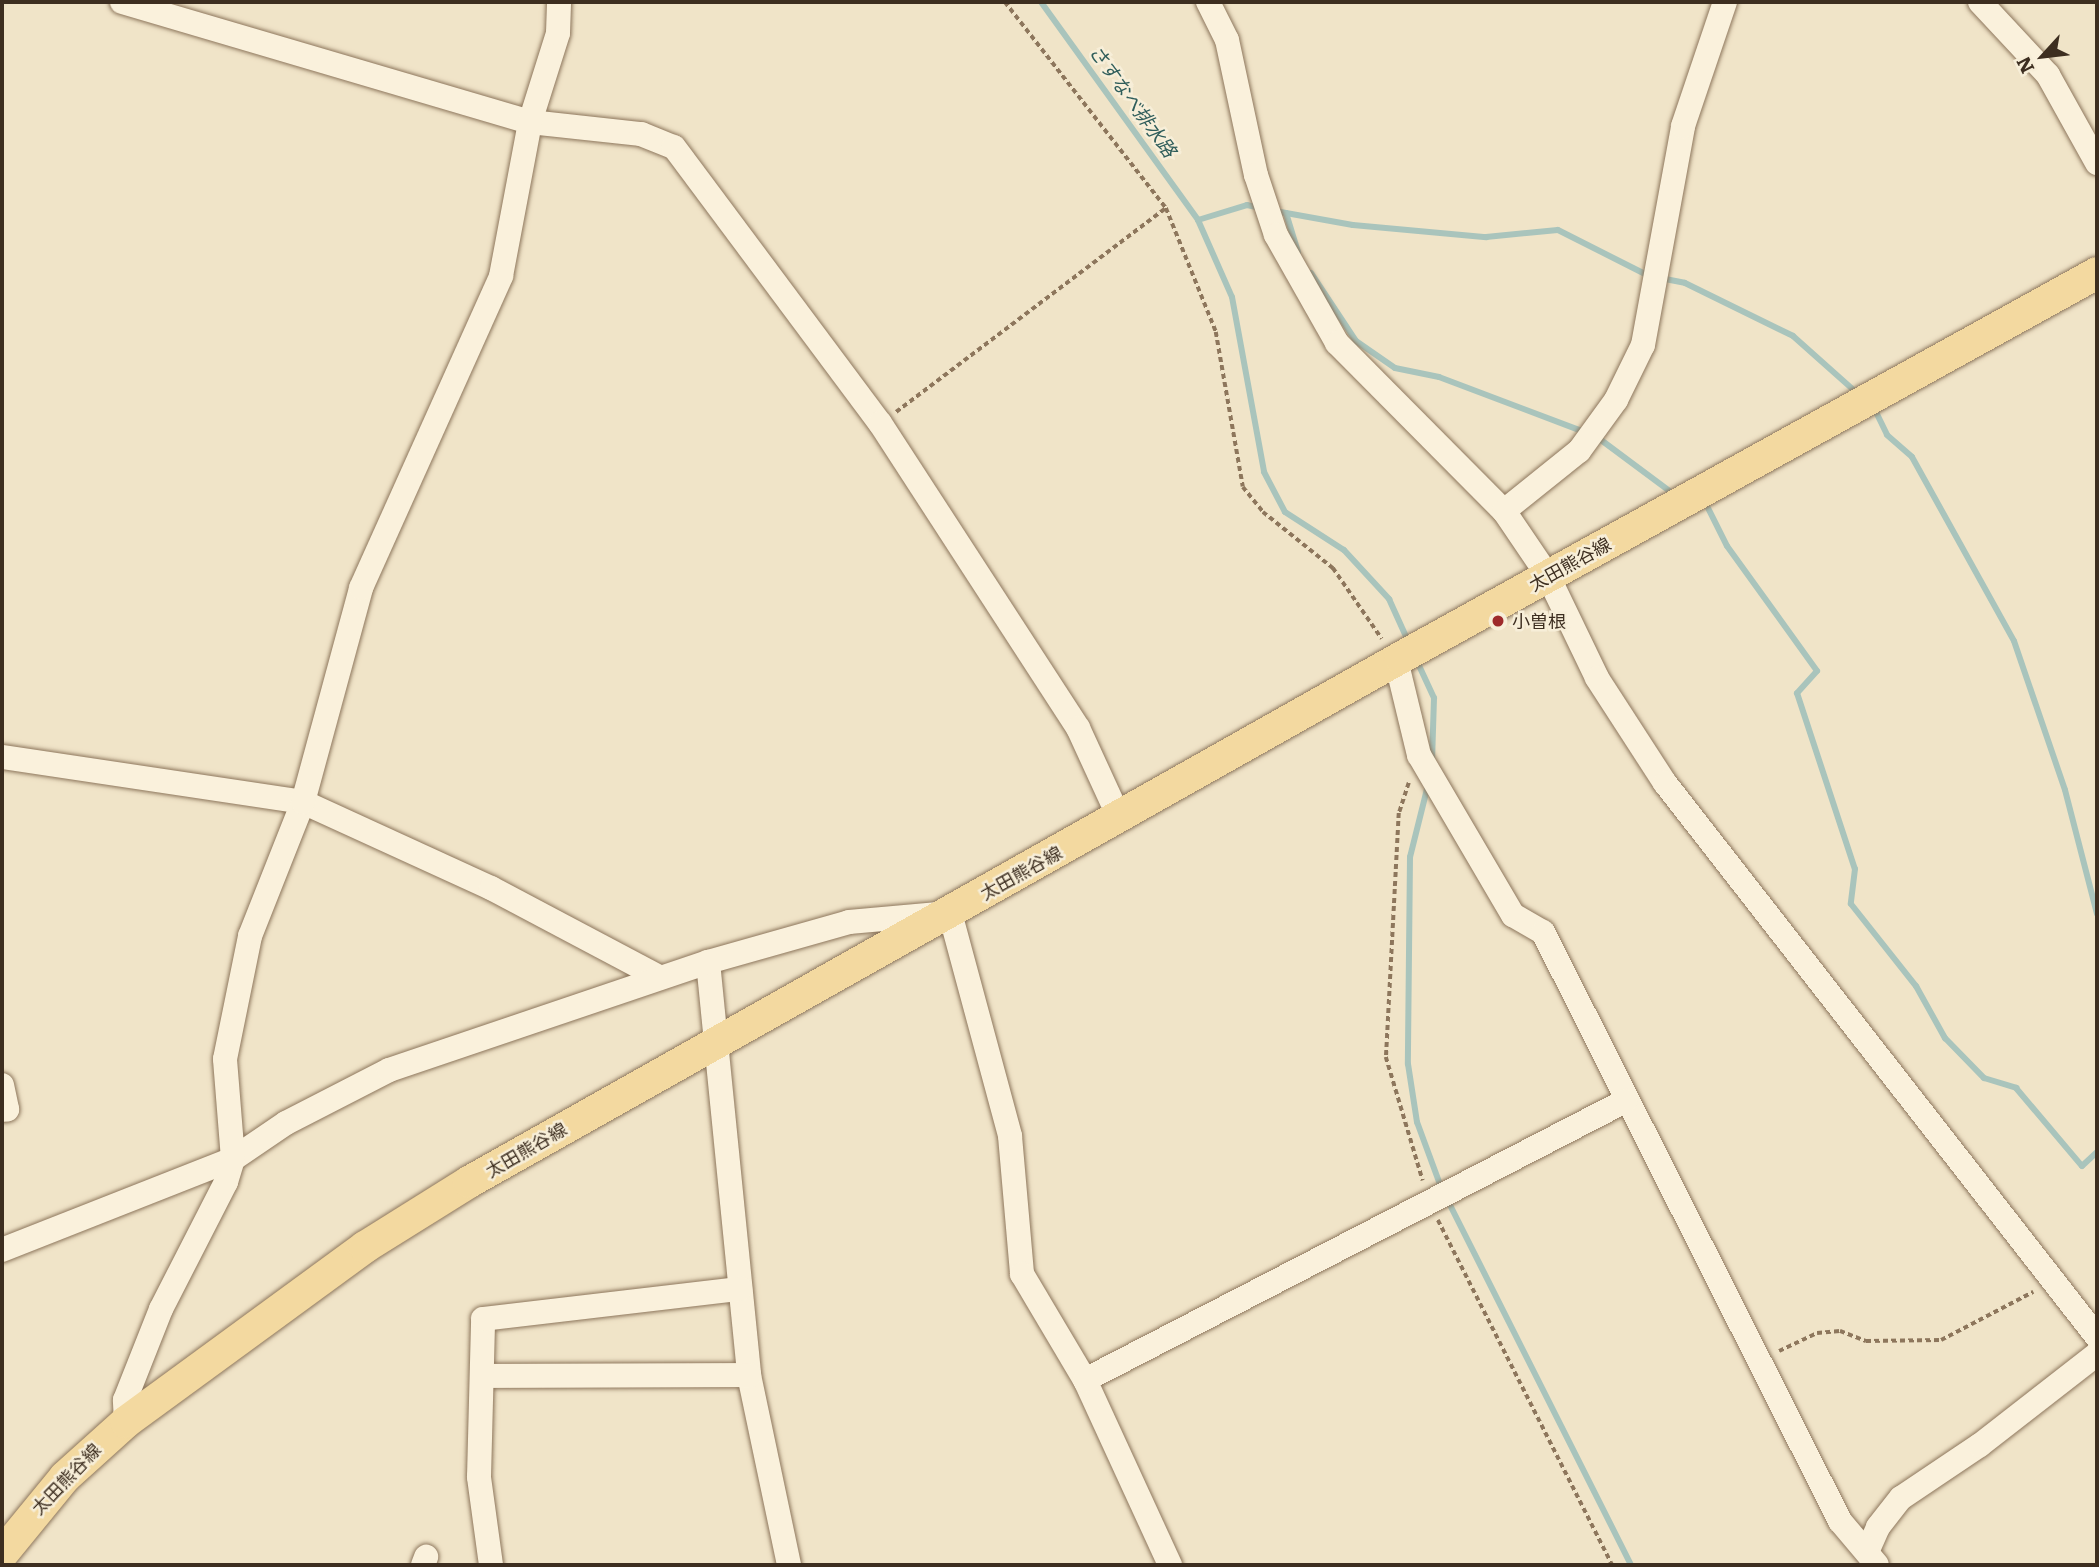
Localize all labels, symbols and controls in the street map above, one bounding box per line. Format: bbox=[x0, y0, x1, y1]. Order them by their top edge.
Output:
north arrow bbox=[2008, 21, 2078, 91]
water label: さすなべ排水路 bbox=[1085, 40, 1181, 162]
text: N bbox=[2008, 52, 2040, 79]
street label: 太田熊谷線 bbox=[1525, 533, 1615, 595]
place label: 小曽根 bbox=[1512, 610, 1566, 632]
marker: 小曽根 bbox=[1490, 613, 1506, 629]
street label: 太田熊谷線 bbox=[976, 842, 1066, 904]
street label: 太田熊谷線 bbox=[482, 1118, 570, 1182]
street label: 太田熊谷線 bbox=[27, 1439, 105, 1519]

